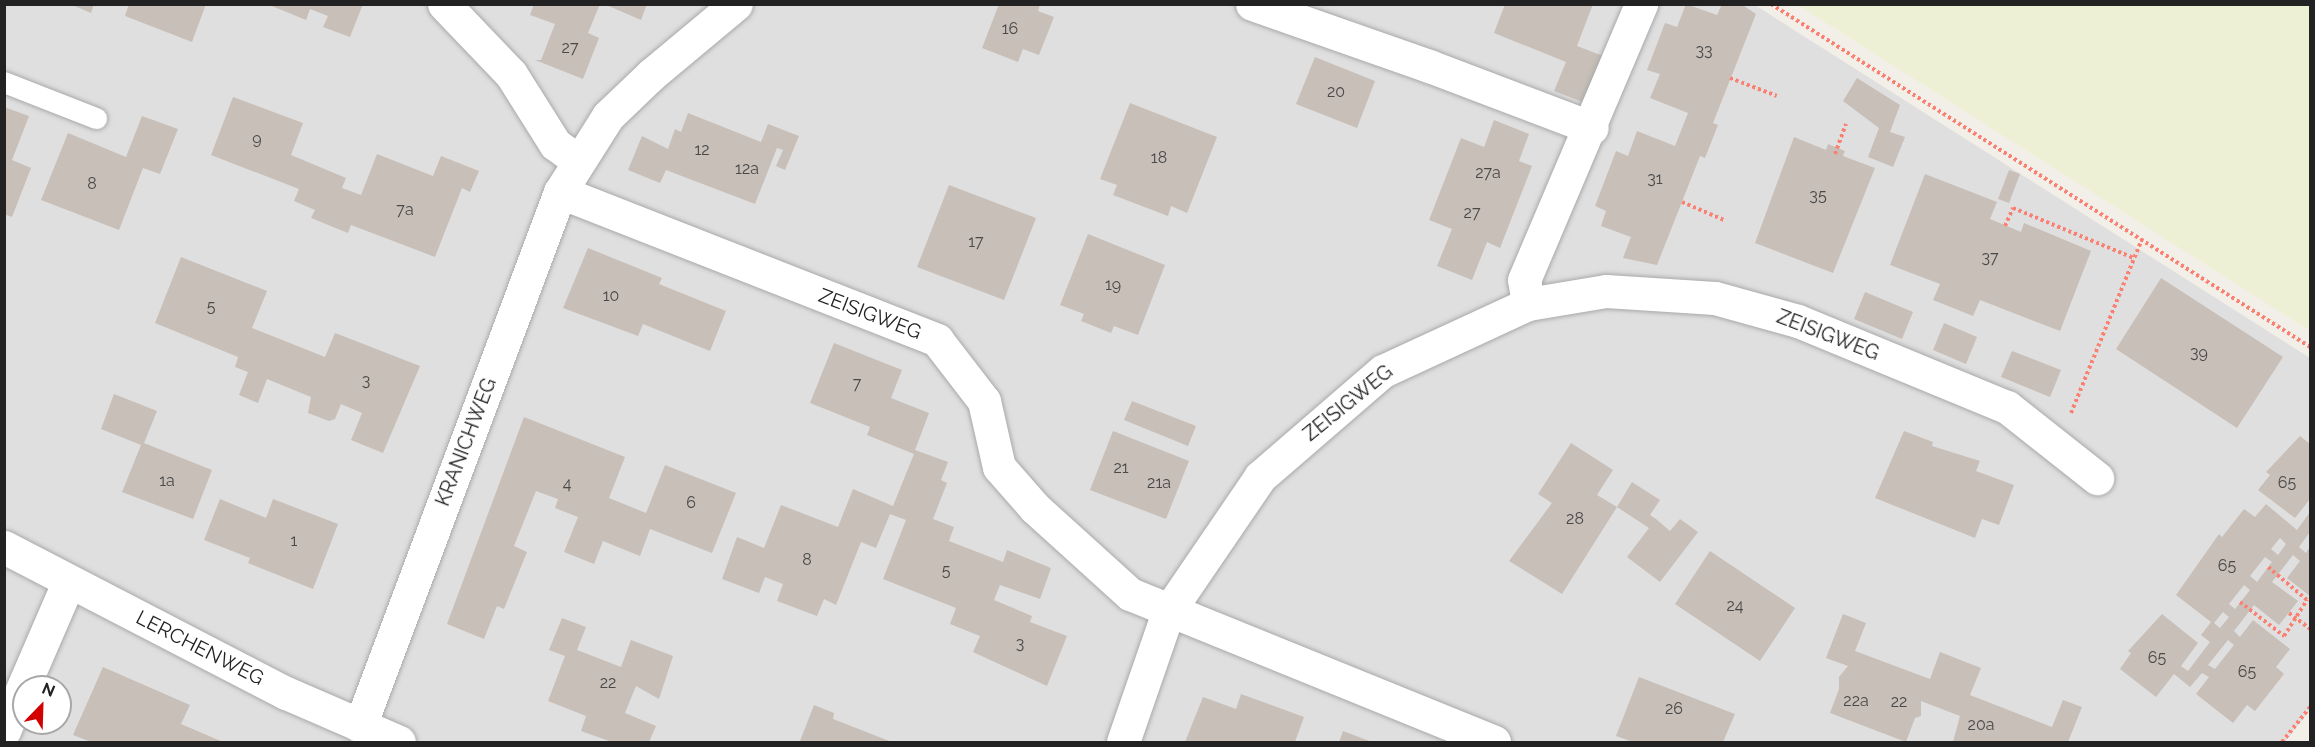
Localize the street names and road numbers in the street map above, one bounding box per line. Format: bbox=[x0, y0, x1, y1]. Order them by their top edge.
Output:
street label: ZEISIGWEG bbox=[815, 283, 925, 345]
street label: ZEISIGWEG bbox=[1773, 304, 1883, 366]
street label: ZEISIGWEG bbox=[1299, 360, 1397, 446]
street label: KRANICHWEG bbox=[431, 375, 501, 509]
street label: LERCHENWEG bbox=[132, 605, 268, 691]

